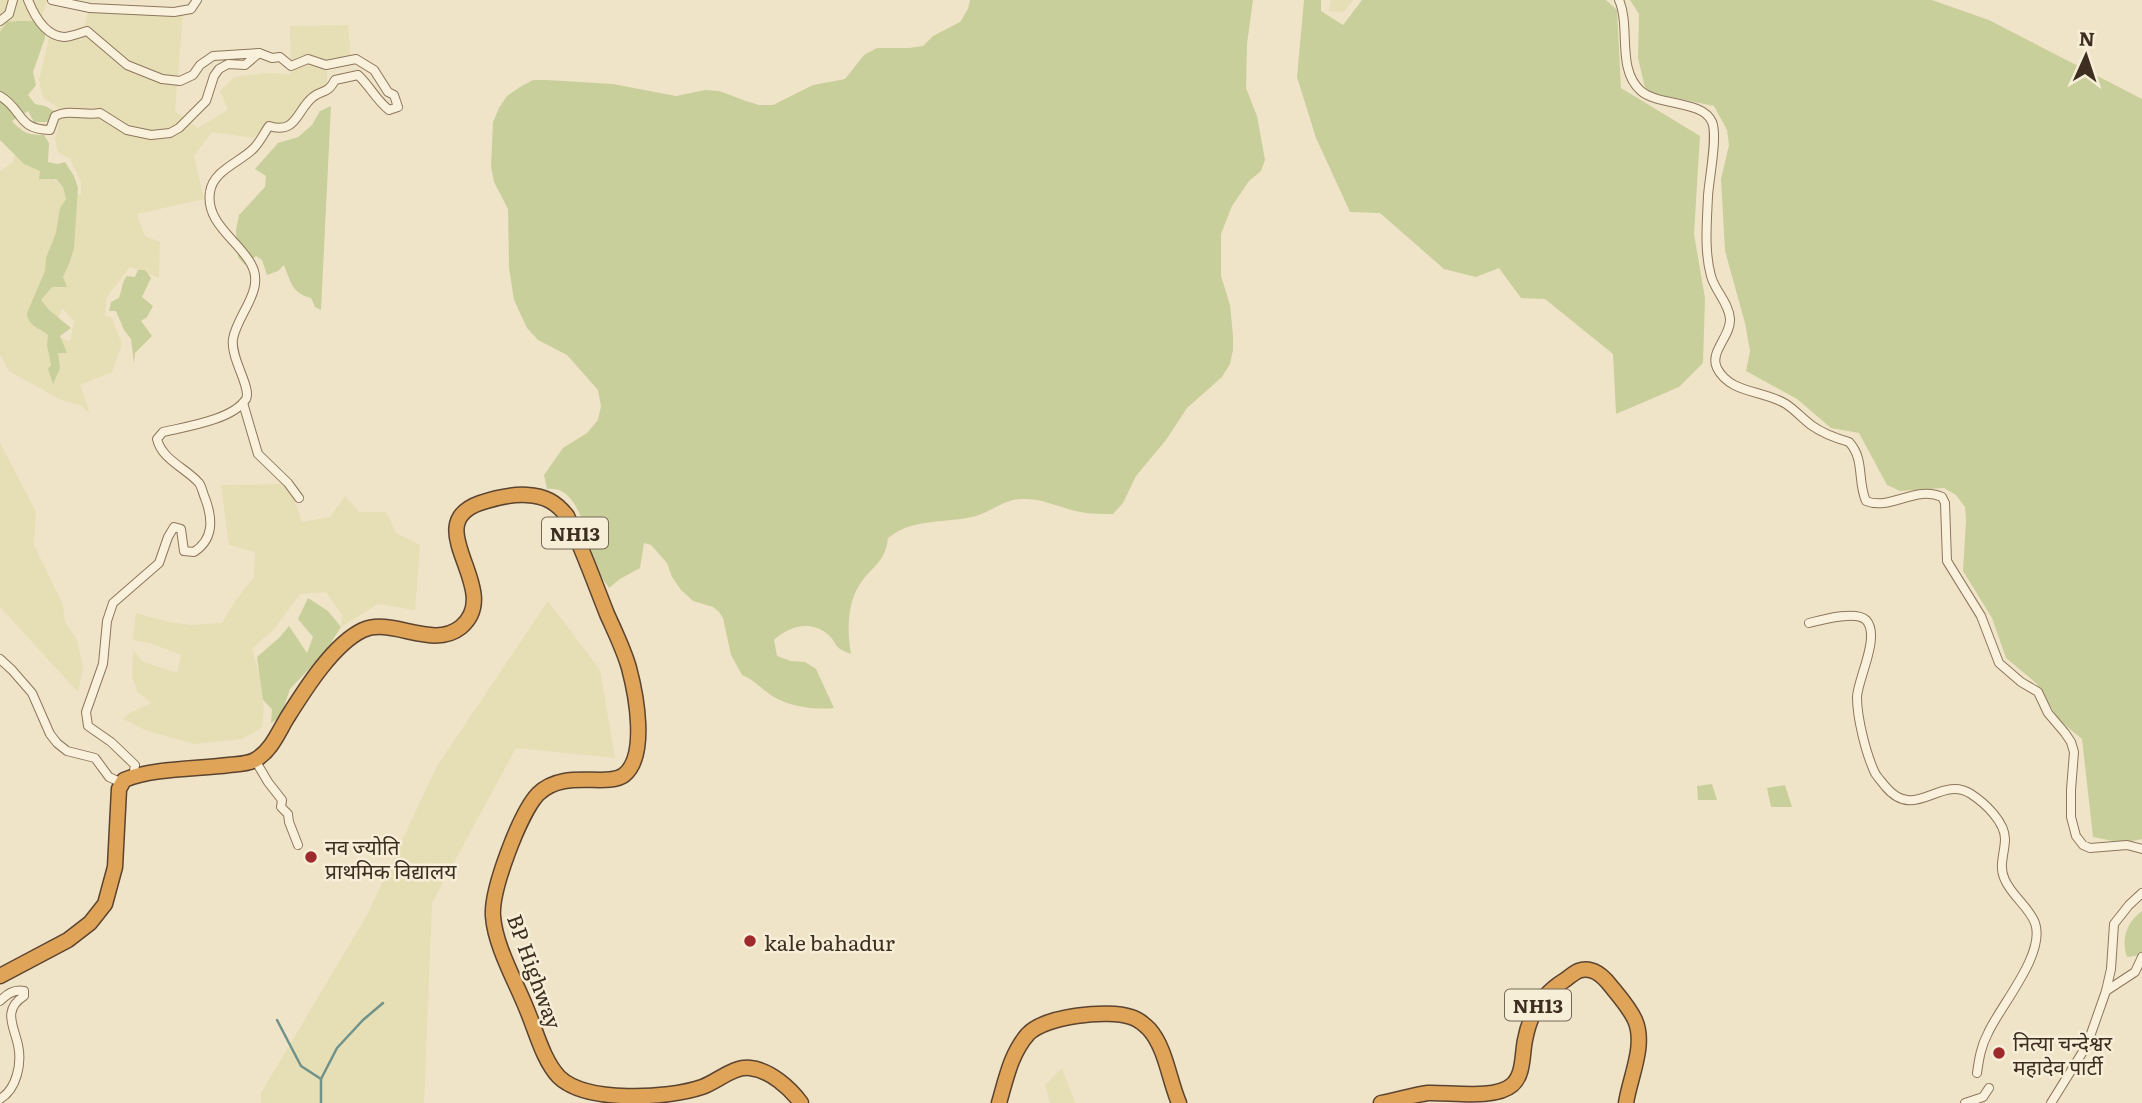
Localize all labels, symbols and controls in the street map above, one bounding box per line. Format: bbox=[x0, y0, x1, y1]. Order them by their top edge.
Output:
north arrow bbox=[2051, 21, 2121, 91]
text: N bbox=[2078, 24, 2096, 52]
road number: NH13 bbox=[542, 518, 608, 548]
place label: नव ज्योति प्राथमिक विद्यालय bbox=[325, 830, 457, 885]
marker: नव ज्योति प्राथमिक विद्यालय bbox=[303, 849, 319, 865]
street label: BP Highway bbox=[501, 909, 571, 1034]
place label: kale bahadur bbox=[764, 926, 895, 957]
marker: kale bahadur bbox=[742, 933, 758, 949]
road number: NH13 bbox=[1505, 990, 1571, 1021]
place label: नित्या चन्देश्वर महादेव पार्टी bbox=[2013, 1026, 2112, 1081]
marker: नित्या चन्देश्वर महादेव पार्टी bbox=[1991, 1045, 2007, 1061]

